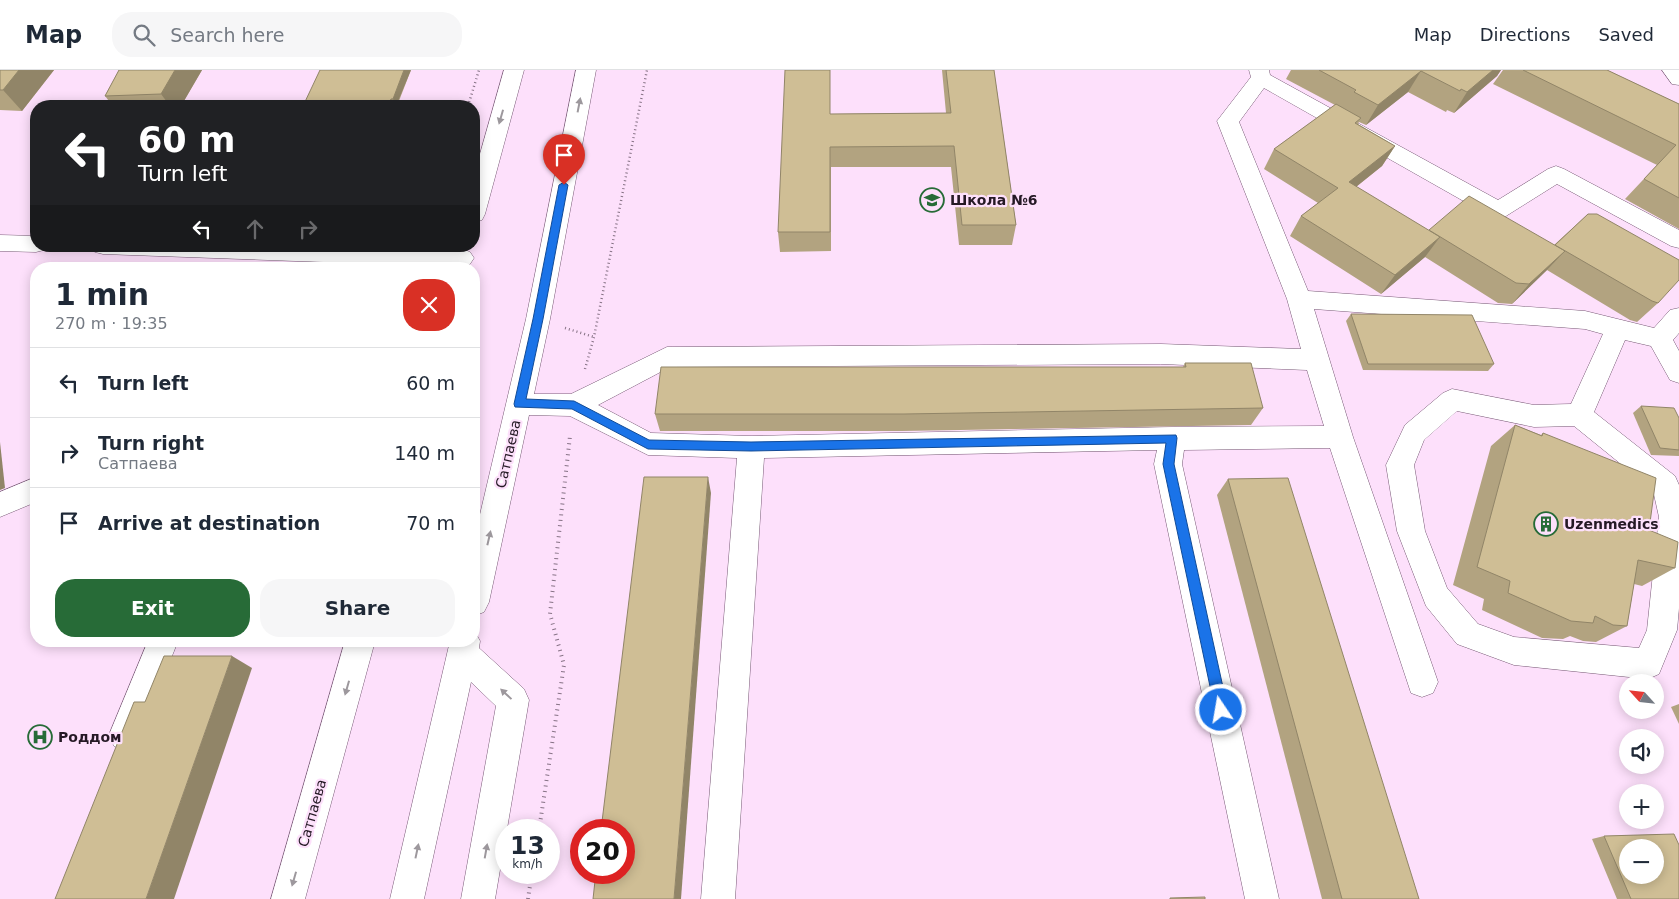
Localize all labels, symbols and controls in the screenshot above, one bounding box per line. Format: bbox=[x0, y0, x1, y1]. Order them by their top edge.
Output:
search box bbox=[112, 12, 462, 57]
text: Map bbox=[25, 21, 82, 49]
icon: search bbox=[130, 21, 158, 49]
text: Search here bbox=[170, 24, 284, 46]
text: Map bbox=[1414, 24, 1452, 45]
text: Directions bbox=[1480, 24, 1570, 45]
text: Saved bbox=[1598, 24, 1654, 45]
one-way arrow bbox=[575, 97, 583, 112]
one-way arrow bbox=[497, 109, 505, 125]
icon: left bbox=[55, 120, 120, 185]
text: 60 m bbox=[138, 120, 235, 160]
pin bbox=[543, 134, 585, 185]
icon: arrive bbox=[550, 141, 578, 169]
text: Turn left bbox=[138, 161, 227, 186]
school or university icon: Школа №6 bbox=[919, 187, 945, 213]
place label: Школа №6 bbox=[950, 192, 1038, 208]
icon: left bbox=[188, 215, 216, 243]
icon: ahead bbox=[241, 215, 269, 243]
icon: right bbox=[294, 215, 322, 243]
text: 1 min bbox=[55, 277, 149, 312]
button: close bbox=[403, 279, 455, 331]
text: 270 m · 19:35 bbox=[55, 314, 168, 333]
icon: left bbox=[55, 369, 83, 397]
text: Turn left bbox=[98, 372, 189, 394]
text: 60 m bbox=[406, 372, 455, 394]
street label: Сатпаева bbox=[492, 418, 524, 490]
text: Turn right bbox=[98, 432, 204, 454]
icon: right bbox=[55, 439, 83, 467]
text: 140 m bbox=[394, 442, 455, 464]
text: Сатпаева bbox=[98, 454, 178, 473]
icon: arrive bbox=[55, 509, 83, 537]
building icon: Uzenmedics bbox=[1533, 511, 1559, 537]
text: Arrive at destination bbox=[98, 512, 320, 534]
text: 70 m bbox=[406, 512, 455, 534]
place label: Uzenmedics bbox=[1564, 516, 1659, 532]
one-way arrow bbox=[485, 529, 493, 545]
button: Exit bbox=[55, 579, 250, 637]
button: Share bbox=[260, 579, 455, 637]
north arrow bbox=[1619, 674, 1664, 719]
map controls bbox=[1619, 674, 1664, 884]
one-way arrow bbox=[342, 681, 350, 696]
position arrow bbox=[1194, 683, 1246, 735]
one-way arrow bbox=[500, 688, 512, 700]
hospital icon: Роддом bbox=[27, 724, 53, 750]
place label: Роддом bbox=[58, 729, 122, 745]
button: sound bbox=[1619, 729, 1664, 774]
street label: Сатпаева bbox=[295, 777, 329, 849]
button: + bbox=[1619, 784, 1664, 829]
speed limit sign: 20 bbox=[570, 819, 635, 884]
text: 13 bbox=[510, 831, 545, 860]
button: − bbox=[1619, 839, 1664, 884]
one-way arrow bbox=[414, 843, 422, 859]
one-way arrow bbox=[483, 843, 491, 859]
text: km/h bbox=[512, 857, 543, 871]
one-way arrow bbox=[290, 871, 298, 886]

